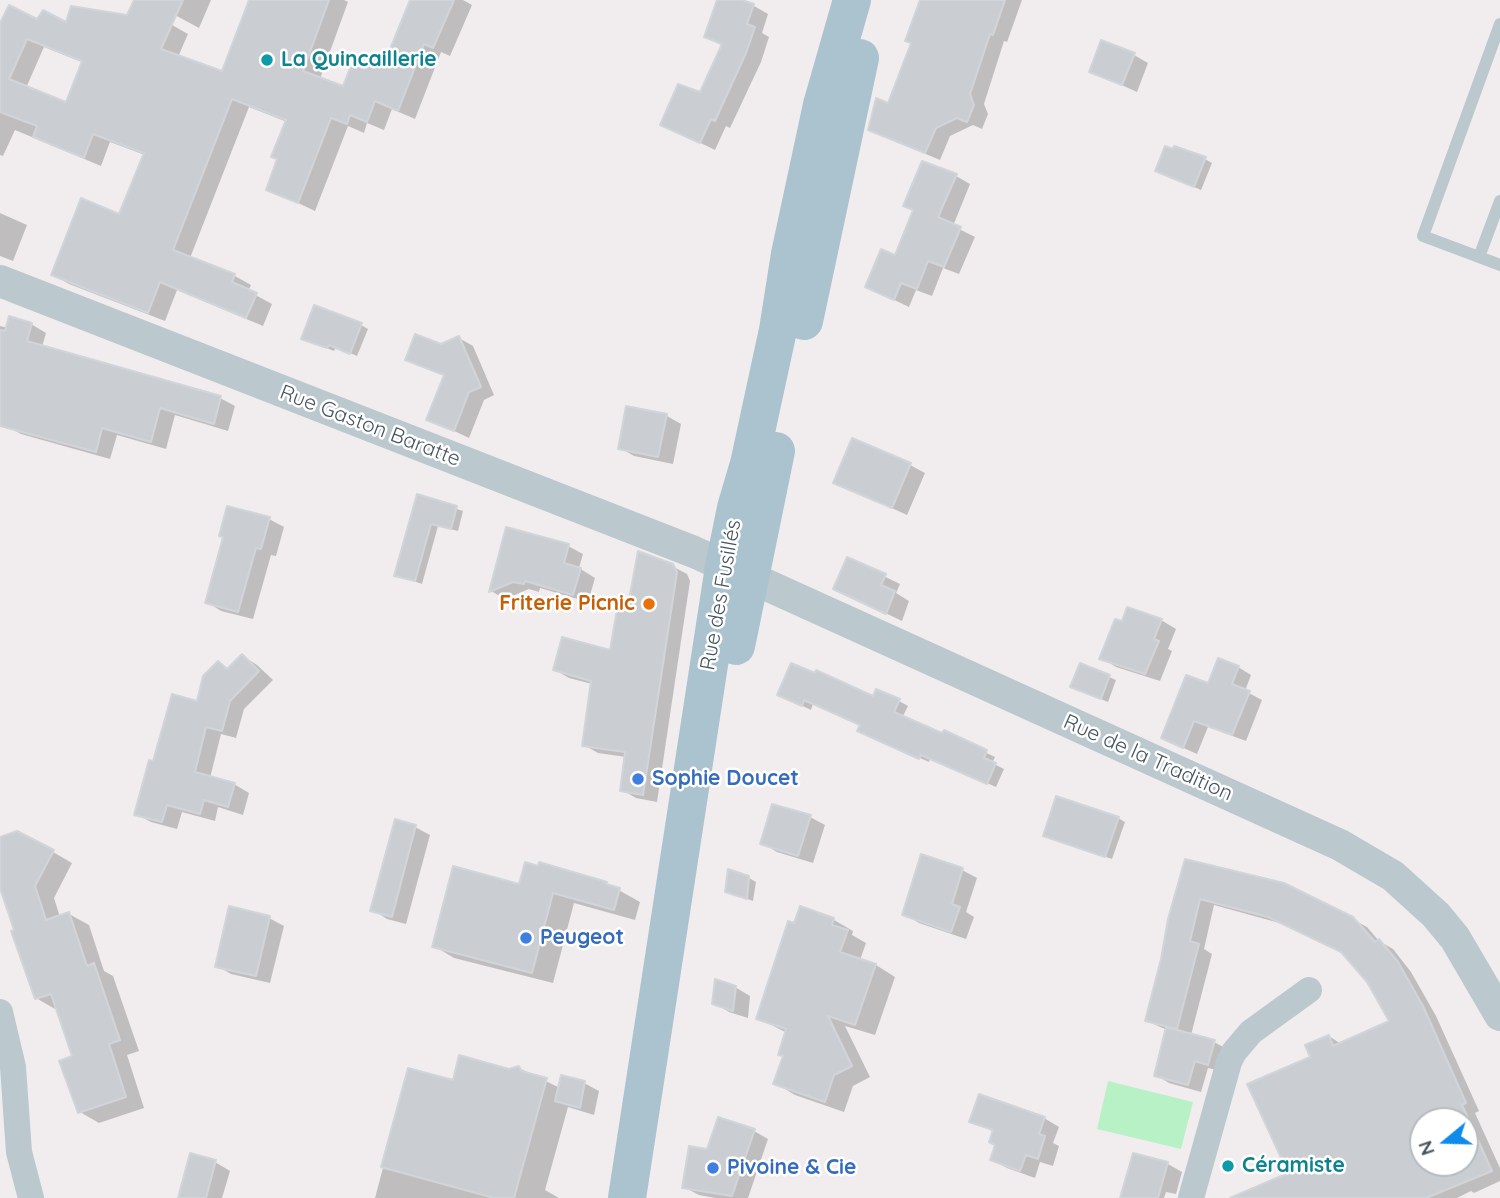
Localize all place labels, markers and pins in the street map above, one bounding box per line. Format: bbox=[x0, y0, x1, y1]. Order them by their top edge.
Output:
place label: La Quincaillerie bbox=[281, 47, 437, 73]
marker: La Quincaillerie bbox=[259, 52, 275, 68]
place label: Friterie Picnic bbox=[499, 591, 635, 617]
marker: Friterie Picnic bbox=[641, 596, 657, 612]
place label: Sophie Doucet bbox=[652, 766, 799, 792]
marker: Sophie Doucet bbox=[630, 771, 646, 787]
place label: Peugeot bbox=[540, 925, 624, 951]
marker: Peugeot bbox=[518, 930, 534, 946]
place label: Céramiste bbox=[1242, 1153, 1345, 1179]
place label: Pivoine & Cie bbox=[727, 1155, 856, 1181]
marker: Céramiste bbox=[1220, 1158, 1236, 1174]
marker: Pivoine & Cie bbox=[705, 1160, 721, 1176]

